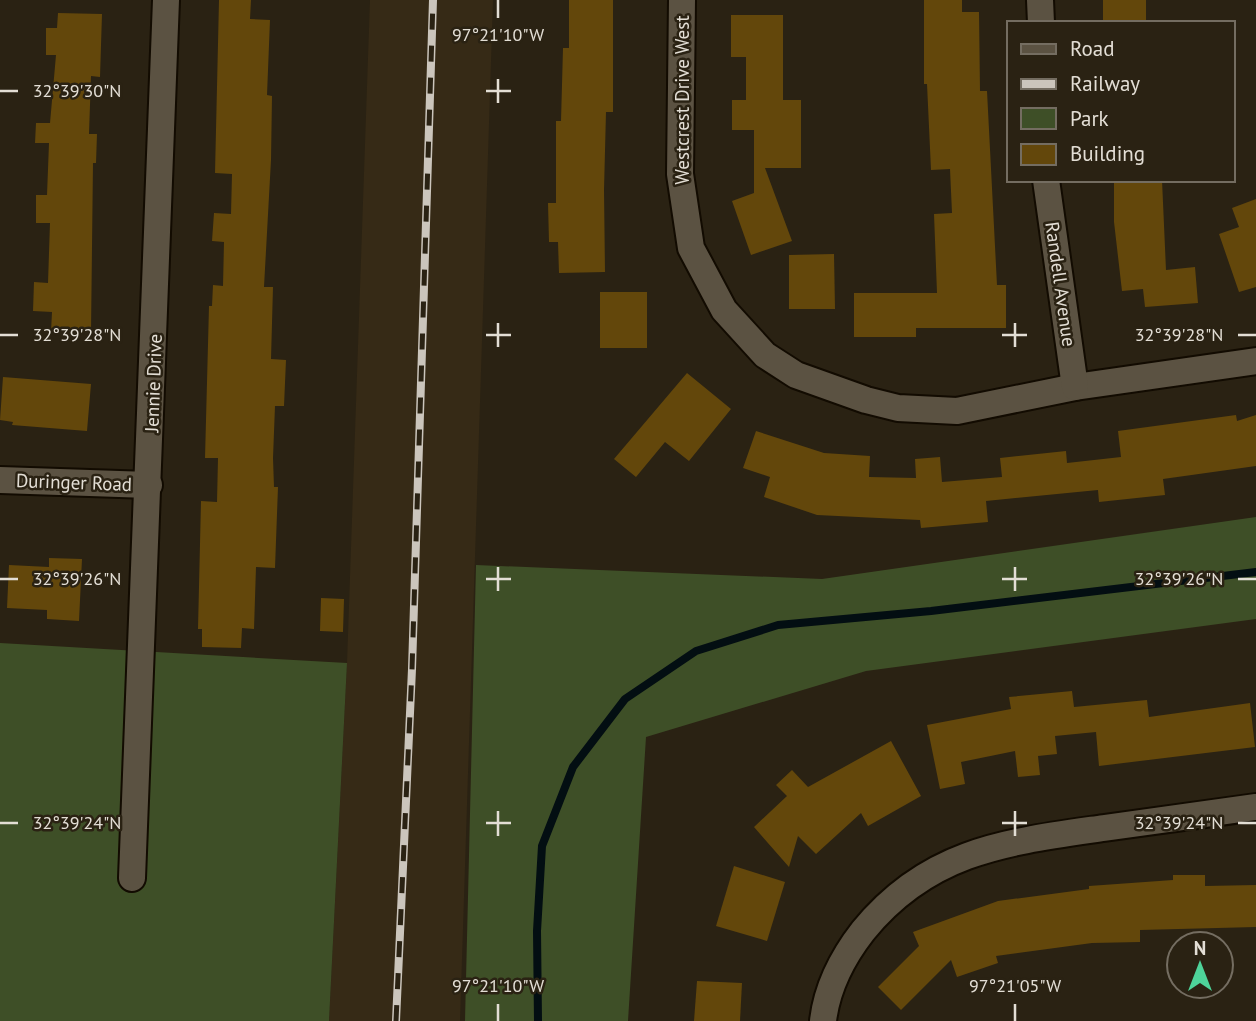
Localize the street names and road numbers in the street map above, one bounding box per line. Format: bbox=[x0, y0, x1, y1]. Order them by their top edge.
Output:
street label: Westcrest Drive West bbox=[670, 15, 694, 185]
street label: Randell Avenue bbox=[1040, 220, 1082, 348]
street label: Jennie Drive bbox=[139, 333, 167, 434]
street label: Duringer Road bbox=[15, 468, 133, 496]

